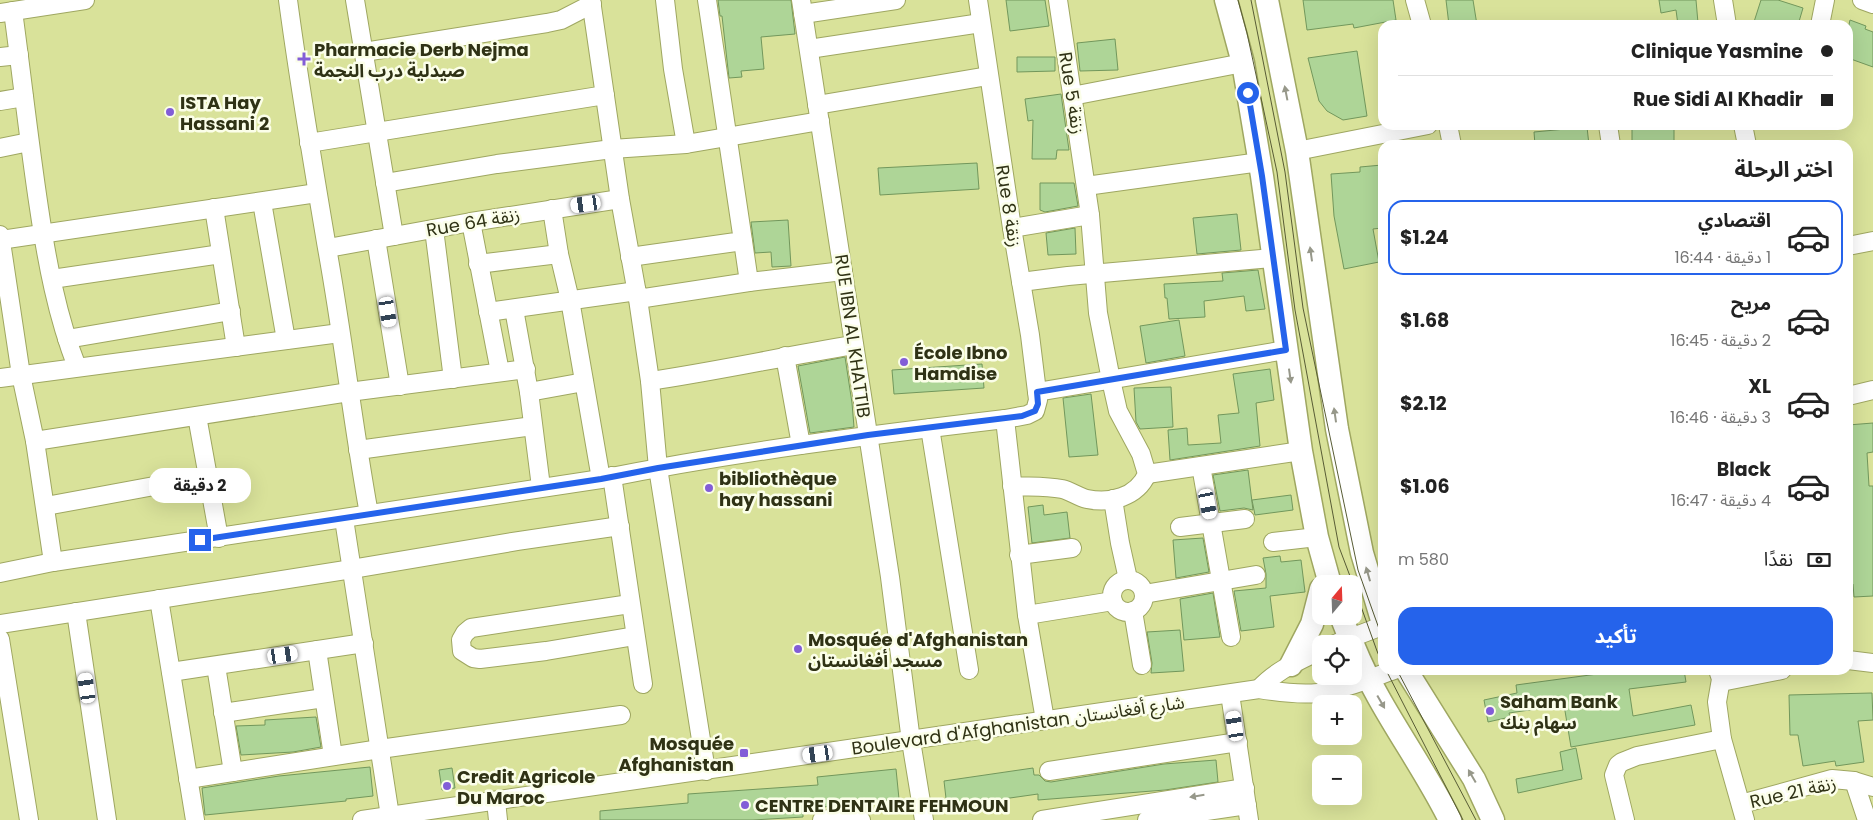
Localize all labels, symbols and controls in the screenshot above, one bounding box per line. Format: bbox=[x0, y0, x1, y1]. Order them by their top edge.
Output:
place label: Pharmacie Derb Nejma صيدلية درب النجمة bbox=[314, 37, 529, 83]
text: Clinique Yasmine bbox=[1631, 38, 1803, 65]
street label: Rue 5 زنقة bbox=[1053, 50, 1091, 136]
marker: Pharmacie Derb Nejma صيدلية درب النجمة bbox=[298, 53, 310, 65]
route start bbox=[1237, 82, 1259, 104]
one-way arrow bbox=[1282, 85, 1290, 101]
text: Rue Sidi Al Khadir bbox=[1633, 86, 1803, 113]
place label: ISTA Hay Hassani 2 bbox=[180, 90, 269, 136]
marker: ISTA Hay Hassani 2 bbox=[164, 106, 176, 118]
text: اختر الرحلة bbox=[1734, 154, 1833, 185]
street label: Rue 8 زنقة bbox=[990, 163, 1028, 249]
car bbox=[570, 194, 601, 214]
street label: Rue 64 زنقة bbox=[424, 201, 522, 243]
text: اقتصادي bbox=[1698, 207, 1771, 234]
icon: car bbox=[1786, 215, 1831, 260]
text: $1.24 bbox=[1400, 224, 1449, 251]
one-way arrow bbox=[1307, 246, 1315, 262]
text: 1 دقيقة · 16:44 bbox=[1674, 246, 1771, 269]
street label: RUE IBN AL KHATTIB bbox=[829, 253, 877, 419]
text: مريح bbox=[1731, 290, 1771, 317]
car bbox=[378, 296, 397, 328]
icon: car bbox=[1786, 298, 1831, 343]
text: $1.68 bbox=[1400, 307, 1449, 334]
text: 2 دقيقة · 16:45 bbox=[1670, 329, 1771, 352]
place label: École Ibno Hamdise bbox=[914, 340, 1007, 386]
marker: École Ibno Hamdise bbox=[898, 356, 910, 368]
one-way arrow bbox=[1286, 368, 1294, 384]
text: XL bbox=[1748, 373, 1771, 400]
icon: car bbox=[1786, 381, 1831, 426]
text: $2.12 bbox=[1400, 390, 1447, 417]
one-way arrow bbox=[1331, 406, 1339, 422]
text: 3 دقيقة · 16:46 bbox=[1670, 406, 1771, 429]
text: Black bbox=[1717, 456, 1771, 483]
icon: car bbox=[1786, 464, 1831, 509]
place label: bibliothèque hay hassani bbox=[719, 466, 837, 512]
callout: 2 دقيقة bbox=[149, 468, 251, 502]
text: $1.06 bbox=[1400, 473, 1450, 500]
text: 2 دقيقة bbox=[174, 474, 226, 497]
marker: bibliothèque hay hassani bbox=[703, 482, 715, 494]
car bbox=[1197, 488, 1218, 520]
text: 4 دقيقة · 16:47 bbox=[1671, 489, 1771, 512]
route end bbox=[189, 529, 211, 551]
text: نقدًا bbox=[1764, 546, 1793, 573]
icon: cash bbox=[1805, 546, 1833, 574]
text: 580 m bbox=[1398, 548, 1449, 571]
one-way arrow bbox=[1363, 566, 1371, 581]
north arrow bbox=[1312, 575, 1362, 625]
map controls bbox=[1312, 575, 1362, 805]
button: تأكيد bbox=[1398, 607, 1833, 665]
place label: Mosquée d'Afghanistan مسجد أفغانستان bbox=[808, 627, 1028, 673]
button: locate bbox=[1312, 635, 1362, 685]
marker: Mosquée d'Afghanistan مسجد أفغانستان bbox=[792, 643, 804, 655]
car bbox=[267, 645, 298, 665]
car bbox=[77, 672, 96, 704]
street label: Boulevard d'Afghanistan شارع أفغانستان bbox=[850, 689, 1186, 763]
place label: Saham Bank سهام بنك bbox=[1500, 689, 1619, 736]
button: + bbox=[1312, 695, 1362, 745]
one-way arrow bbox=[1376, 695, 1385, 708]
marker: Saham Bank سهام بنك bbox=[1484, 705, 1496, 717]
car bbox=[1225, 710, 1244, 742]
place label: Mosquée Afghanistan bbox=[619, 731, 734, 777]
car bbox=[802, 744, 833, 764]
marker: Mosquée Afghanistan bbox=[738, 747, 750, 759]
button: − bbox=[1312, 755, 1362, 805]
place label: Credit Agricole Du Maroc bbox=[457, 764, 595, 810]
one-way arrow bbox=[1468, 769, 1476, 784]
street label: Rue 21 زنقة bbox=[1747, 770, 1839, 814]
marker: Credit Agricole Du Maroc bbox=[441, 780, 453, 792]
one-way arrow bbox=[1188, 792, 1204, 800]
place label: CENTRE DENTAIRE FEHMOUN bbox=[755, 793, 1008, 818]
marker: CENTRE DENTAIRE FEHMOUN bbox=[739, 799, 751, 811]

